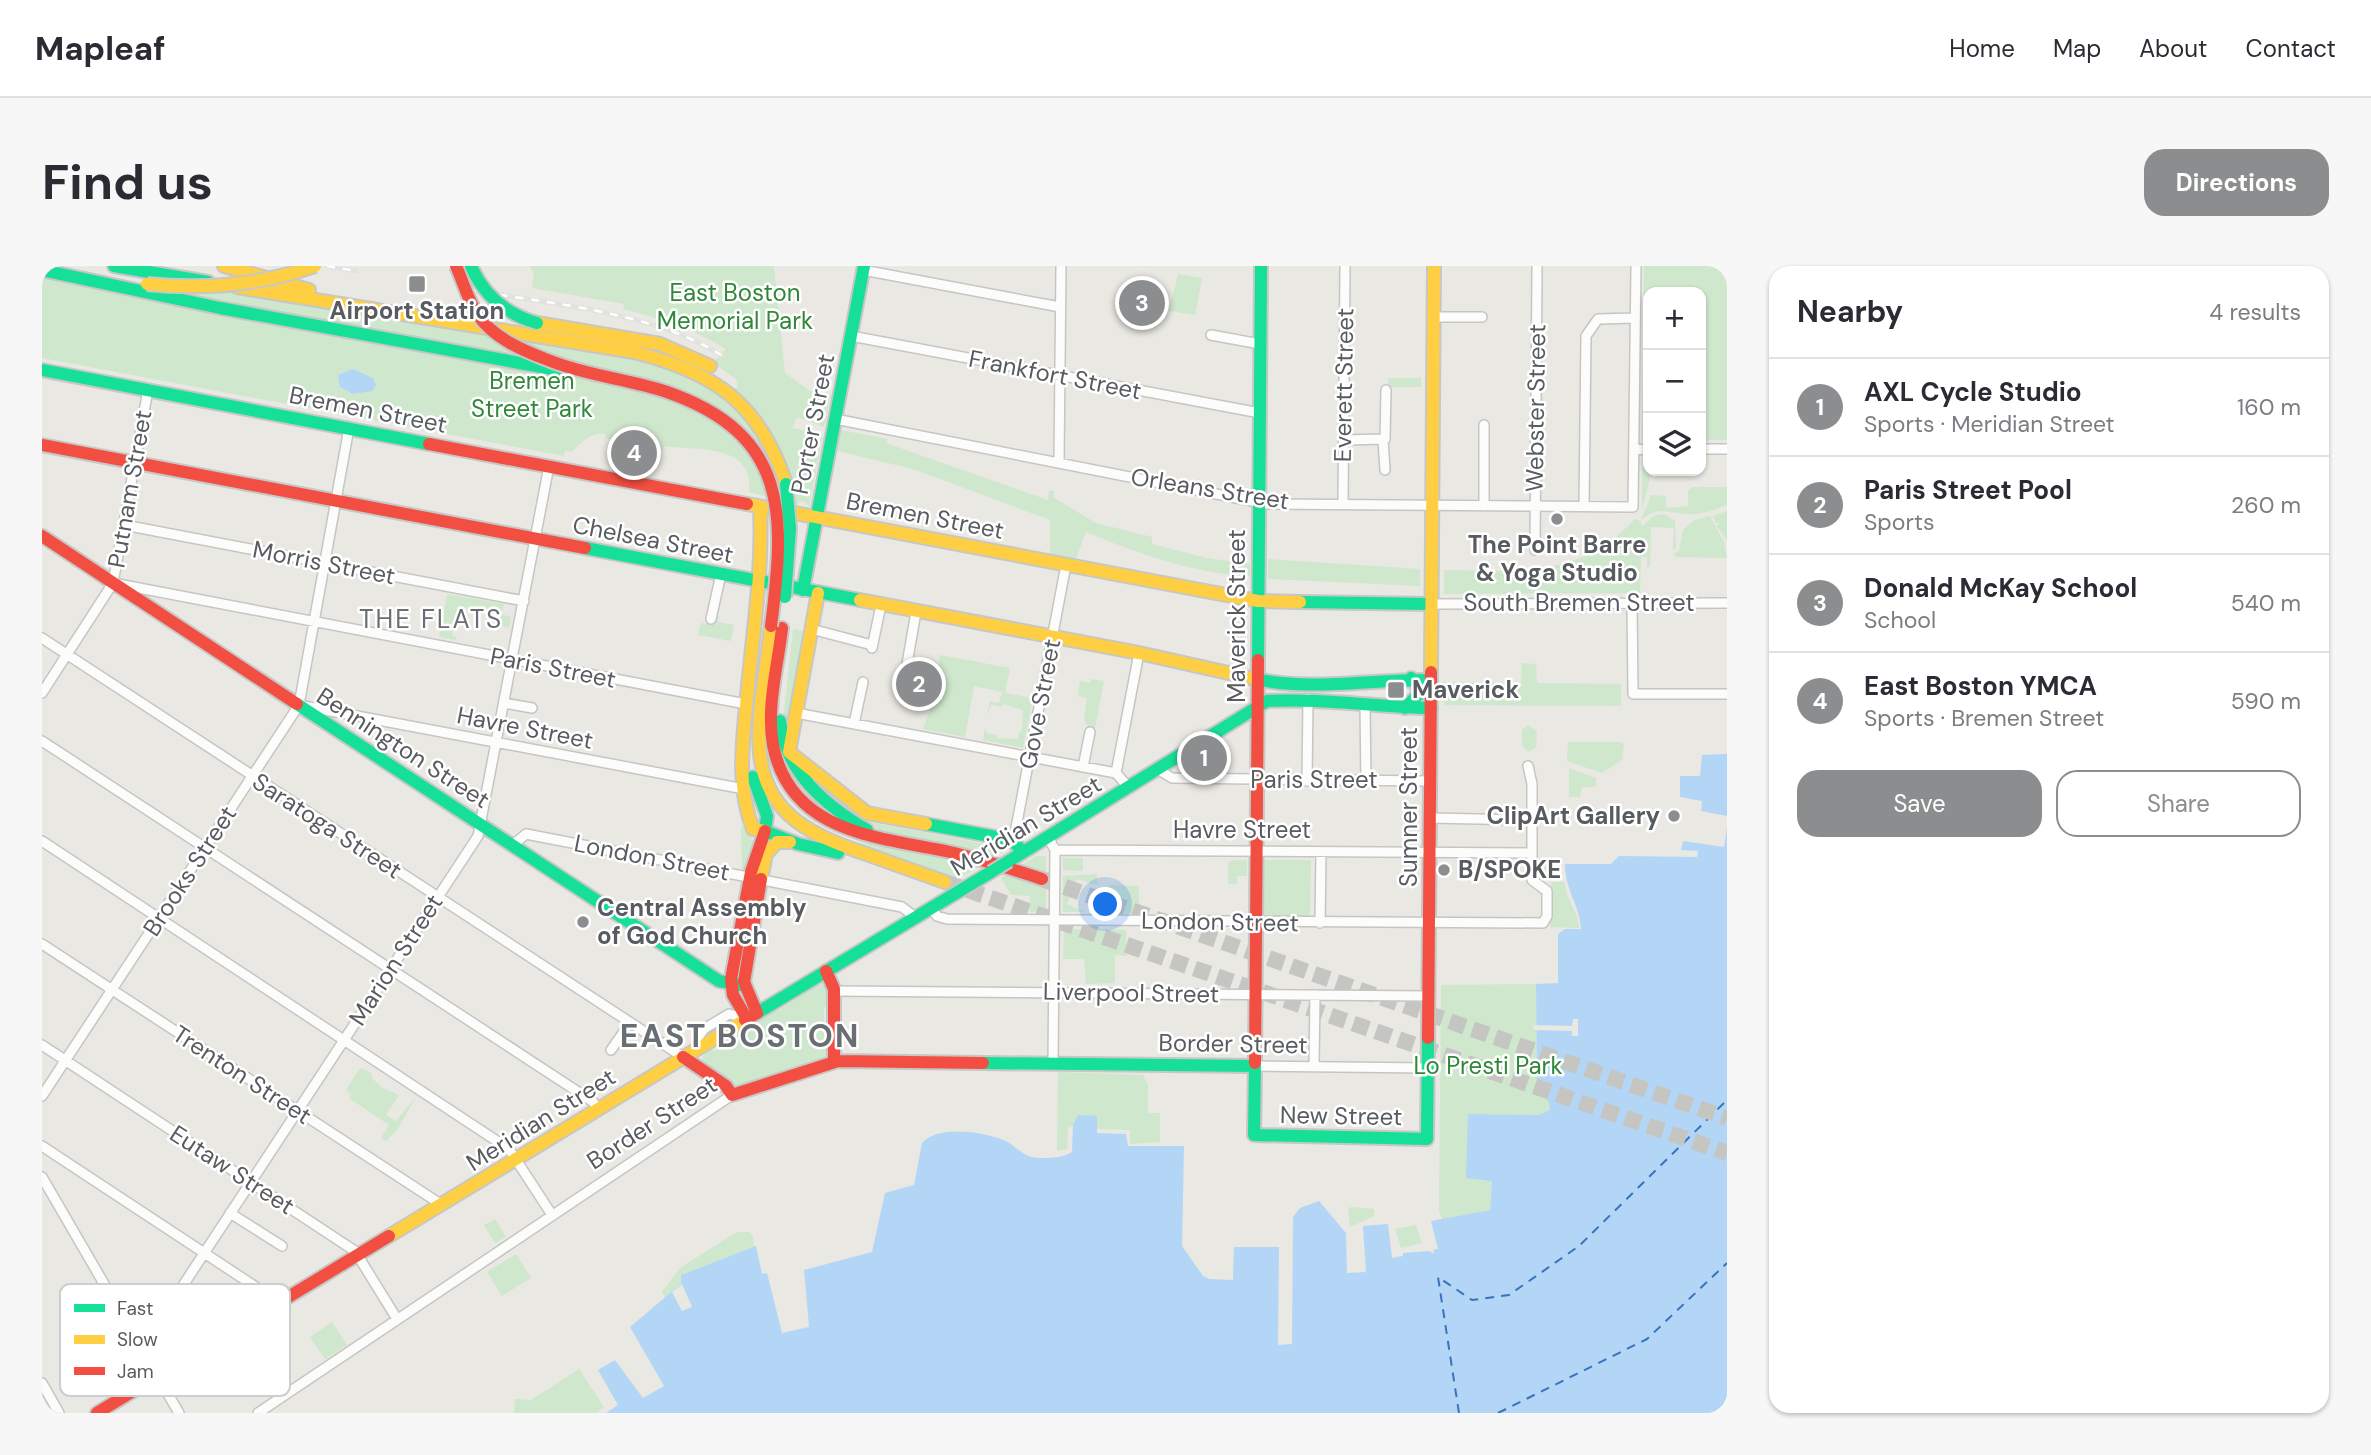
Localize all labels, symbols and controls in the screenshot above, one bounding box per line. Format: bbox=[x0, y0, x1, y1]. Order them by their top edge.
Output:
text: Mapleaf bbox=[35, 27, 165, 70]
text: Home bbox=[1949, 33, 2015, 64]
text: Map bbox=[2053, 33, 2101, 64]
text: About bbox=[2139, 33, 2208, 64]
text: Contact bbox=[2246, 33, 2336, 64]
button: Directions bbox=[2144, 149, 2329, 216]
text: Find us bbox=[42, 150, 213, 214]
marker: Airport Station bbox=[407, 274, 427, 294]
park label: East Boston Memorial Park bbox=[657, 277, 813, 336]
pin: 3 bbox=[1119, 277, 1165, 329]
map controls bbox=[1643, 287, 1706, 476]
button: + bbox=[1643, 287, 1706, 350]
text: Nearby bbox=[1797, 292, 1903, 331]
place label: Airport Station bbox=[330, 295, 504, 326]
text: 4 results bbox=[2209, 297, 2301, 327]
street label: Everett Street bbox=[1327, 308, 1360, 462]
street label: Webster Street bbox=[1519, 324, 1552, 492]
street label: Frankfort Street bbox=[966, 343, 1144, 406]
button: − bbox=[1643, 350, 1706, 413]
street label: Porter Street bbox=[784, 351, 841, 497]
park label: Bremen Street Park bbox=[471, 365, 593, 424]
text: AXL Cycle Studio bbox=[1864, 375, 2082, 409]
street label: Bremen Street bbox=[287, 379, 449, 440]
text: 1 bbox=[1816, 392, 1824, 422]
text: 160 m bbox=[2237, 392, 2301, 422]
street label: Putnam Street bbox=[100, 408, 159, 570]
text: Sports · Meridian Street bbox=[1864, 409, 2115, 439]
button: layers bbox=[1643, 413, 1706, 476]
pin: 4 bbox=[611, 427, 657, 479]
street label: Orleans Street bbox=[1129, 461, 1291, 516]
text: Paris Street Pool bbox=[1864, 473, 2072, 507]
street label: Bremen Street bbox=[844, 485, 1006, 546]
text: 2 bbox=[1813, 490, 1827, 520]
text: 260 m bbox=[2231, 490, 2301, 520]
text: Sports bbox=[1864, 507, 1934, 537]
street label: Chelsea Street bbox=[570, 509, 736, 570]
marker: The Point Barre & Yoga Studio bbox=[1549, 511, 1565, 527]
street label: Maverick Street bbox=[1221, 529, 1252, 703]
place label: The Point Barre & Yoga Studio bbox=[1468, 529, 1646, 588]
street label: Morris Street bbox=[250, 534, 398, 591]
text: Donald McKay School bbox=[1864, 571, 2137, 605]
street label: South Bremen Street bbox=[1463, 587, 1695, 618]
text: 3 bbox=[1813, 588, 1827, 618]
text: 540 m bbox=[2231, 588, 2301, 618]
district label: THE FLATS bbox=[359, 602, 503, 636]
text: School bbox=[1864, 605, 1936, 635]
street label: Gove Street bbox=[1012, 636, 1067, 772]
street label: Paris Street bbox=[488, 640, 619, 695]
pin: 2 bbox=[896, 658, 942, 710]
text: East Boston YMCA bbox=[1864, 669, 2097, 703]
place label: Maverick bbox=[1412, 674, 1519, 705]
street label: Bennington Street bbox=[311, 680, 496, 815]
marker: Maverick bbox=[1386, 680, 1406, 700]
text: 4 bbox=[1813, 686, 1827, 716]
text: 590 m bbox=[2231, 686, 2301, 716]
street label: Havre Street bbox=[454, 699, 596, 756]
text: Sports · Bremen Street bbox=[1864, 703, 2104, 733]
street label: Sumner Street bbox=[1393, 727, 1424, 887]
pin: 1 bbox=[1181, 732, 1227, 784]
street label: Paris Street bbox=[1250, 764, 1378, 795]
street label: Saratoga Street bbox=[247, 766, 408, 885]
street label: Meridian Street bbox=[945, 768, 1107, 883]
button: Save bbox=[1797, 770, 2042, 837]
button: Share bbox=[2056, 770, 2301, 837]
street label: Brooks Street bbox=[136, 800, 243, 942]
place label: ClipArt Gallery bbox=[1486, 800, 1661, 831]
marker: ClipArt Gallery bbox=[1666, 808, 1682, 824]
street label: Havre Street bbox=[1173, 814, 1311, 845]
street label: London Street bbox=[572, 827, 732, 888]
place label: B/SPOKE bbox=[1458, 854, 1561, 885]
marker: B/SPOKE bbox=[1436, 862, 1452, 878]
your location bbox=[1088, 887, 1122, 921]
street label: Marion Street bbox=[342, 888, 450, 1031]
place label: Central Assembly of God Church bbox=[597, 892, 807, 951]
street label: London Street bbox=[1141, 905, 1299, 938]
marker: Central Assembly of God Church bbox=[575, 914, 591, 930]
street label: Liverpool Street bbox=[1043, 975, 1219, 1010]
district label: EAST BOSTON bbox=[620, 1015, 860, 1057]
street label: Trenton Street bbox=[167, 1018, 318, 1131]
street label: Border Street bbox=[1158, 1027, 1308, 1060]
park label: Lo Presti Park bbox=[1413, 1050, 1563, 1081]
street label: Meridian Street bbox=[460, 1061, 621, 1178]
street label: Border Street bbox=[581, 1069, 723, 1176]
street label: New Street bbox=[1280, 1099, 1402, 1132]
street label: Eutaw Street bbox=[164, 1118, 300, 1221]
legend bbox=[60, 1284, 290, 1396]
text: Fast bbox=[117, 1296, 153, 1321]
text: Slow bbox=[117, 1327, 158, 1352]
text: Jam bbox=[117, 1359, 154, 1384]

